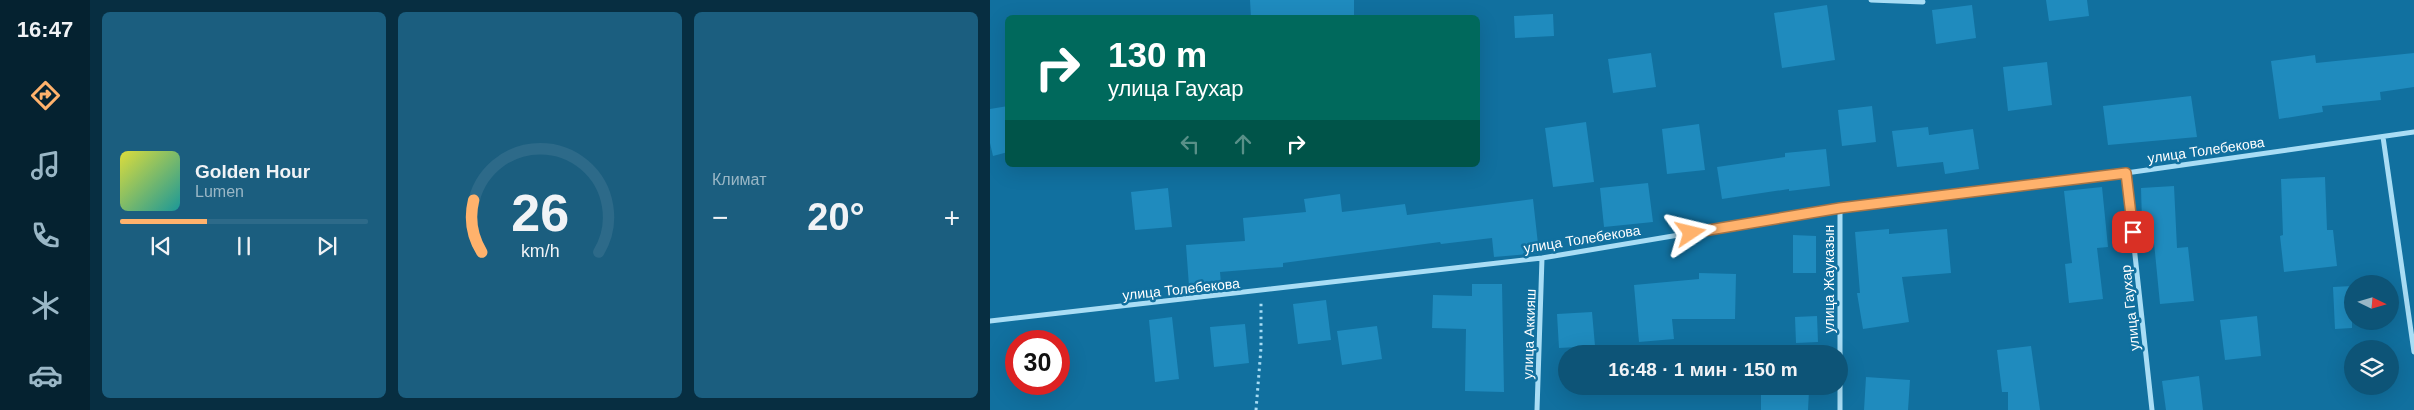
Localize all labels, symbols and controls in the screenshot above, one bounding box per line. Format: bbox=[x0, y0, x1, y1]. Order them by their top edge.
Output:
text: 16:47 bbox=[17, 17, 73, 42]
icon: right bbox=[1025, 35, 1090, 100]
text: 130 m bbox=[1108, 35, 1207, 74]
text: улица Гаухар bbox=[1108, 76, 1243, 101]
icon: directions bbox=[28, 78, 63, 113]
icon: left bbox=[1176, 130, 1204, 158]
icon: ahead bbox=[1229, 130, 1257, 158]
icon: right bbox=[1282, 130, 1310, 158]
street label: улица Толебекова bbox=[2147, 134, 2266, 166]
icon: music bbox=[28, 148, 63, 183]
text: Golden Hour bbox=[195, 161, 310, 182]
text: Климат bbox=[712, 171, 766, 188]
text: Lumen bbox=[195, 183, 244, 200]
text: 26 bbox=[511, 184, 569, 242]
text: 20° bbox=[807, 196, 865, 238]
text: − bbox=[712, 202, 728, 233]
text: + bbox=[944, 202, 960, 233]
position arrow bbox=[1664, 206, 1716, 258]
pin bbox=[2112, 211, 2154, 253]
icon: phone bbox=[28, 218, 63, 253]
icon: arrive bbox=[2119, 218, 2147, 246]
street label: улица Толебекова bbox=[1523, 222, 1642, 256]
street label: улица Жауказын bbox=[1821, 225, 1837, 333]
icon: previous bbox=[147, 232, 175, 260]
icon: pause bbox=[230, 232, 258, 260]
icon: next bbox=[313, 232, 341, 260]
text: km/h bbox=[521, 241, 559, 261]
street label: улица Гаухар bbox=[2118, 264, 2142, 352]
street label: улица Толебекова bbox=[1122, 275, 1241, 303]
north arrow bbox=[2344, 275, 2399, 330]
map controls bbox=[2344, 275, 2399, 395]
icon: climate bbox=[28, 288, 63, 323]
street label: улица Аккияш bbox=[1519, 288, 1539, 380]
speed limit sign: 30 bbox=[1005, 330, 1070, 395]
button: layers bbox=[2344, 340, 2399, 395]
icon: car bbox=[28, 358, 63, 393]
text: 16:48 · 1 мин · 150 m bbox=[1608, 359, 1798, 380]

